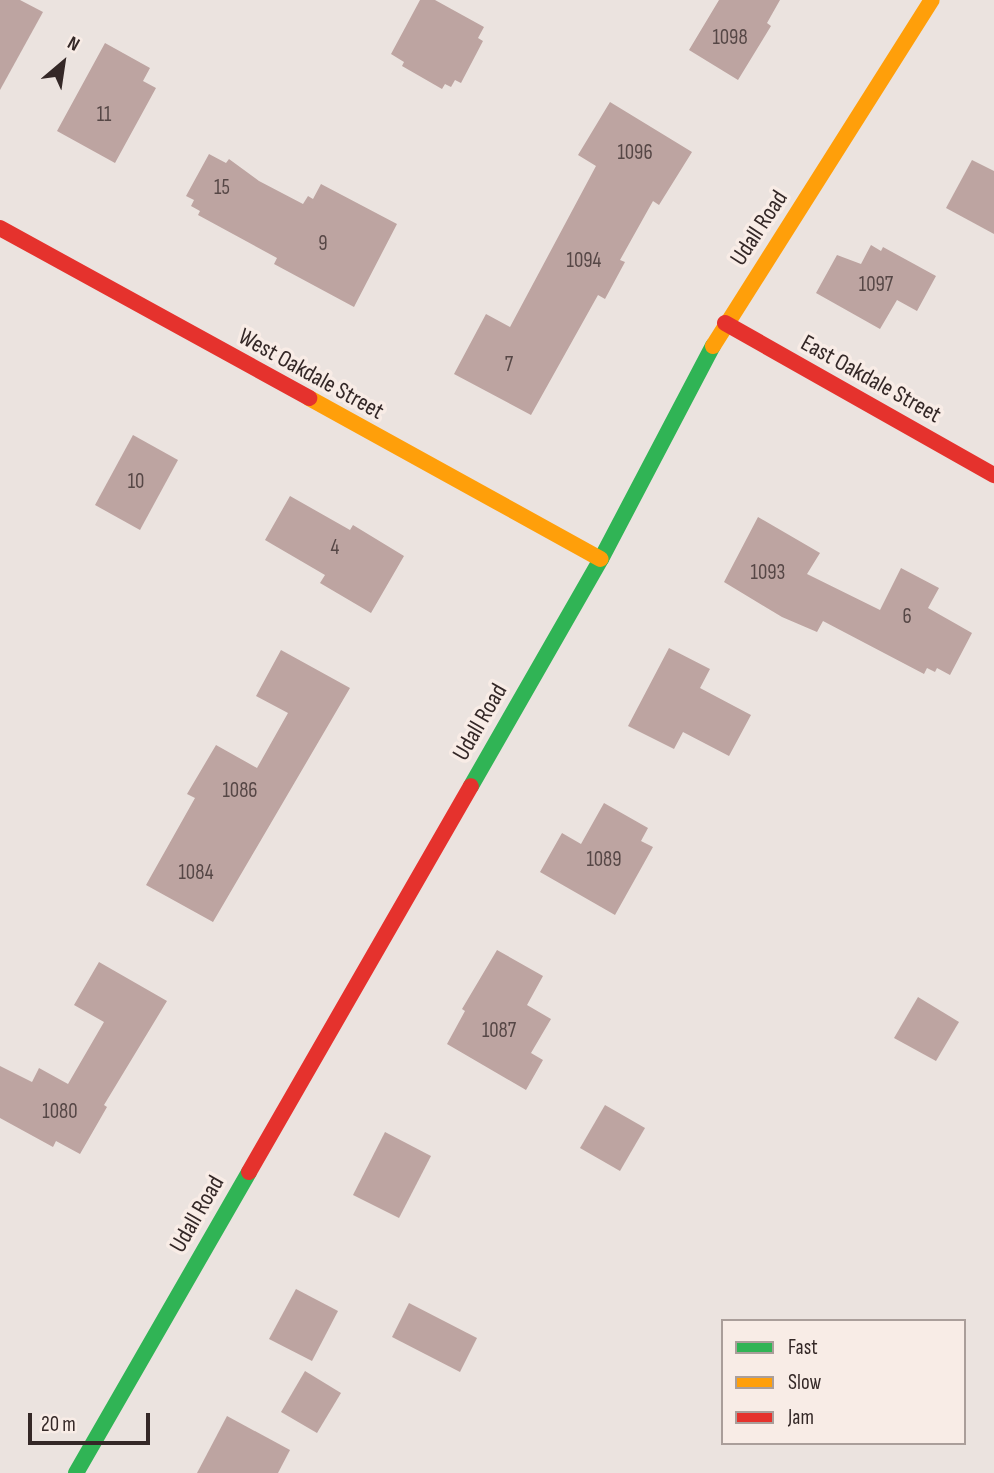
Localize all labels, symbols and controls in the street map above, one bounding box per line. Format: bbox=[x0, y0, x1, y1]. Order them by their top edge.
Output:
house number: 1098 bbox=[712, 25, 748, 51]
north arrow bbox=[28, 28, 98, 98]
text: N bbox=[63, 32, 83, 57]
house number: 11 bbox=[97, 102, 111, 128]
house number: 1096 bbox=[617, 140, 653, 166]
house number: 15 bbox=[214, 175, 230, 201]
street label: Udall Road bbox=[724, 185, 794, 271]
house number: 9 bbox=[318, 231, 328, 257]
house number: 1094 bbox=[567, 248, 601, 274]
house number: 1097 bbox=[859, 272, 893, 298]
street label: West Oakdale Street bbox=[233, 322, 389, 426]
street label: East Oakdale Street bbox=[796, 329, 946, 429]
house number: 7 bbox=[505, 352, 513, 378]
house number: 10 bbox=[128, 469, 144, 495]
house number: 4 bbox=[331, 535, 339, 561]
house number: 1093 bbox=[751, 560, 785, 586]
house number: 6 bbox=[902, 604, 912, 630]
street label: Udall Road bbox=[447, 678, 513, 766]
house number: 1086 bbox=[222, 778, 258, 804]
house number: 1089 bbox=[586, 847, 622, 873]
house number: 1084 bbox=[178, 860, 214, 886]
house number: 1087 bbox=[482, 1018, 516, 1044]
house number: 1080 bbox=[42, 1099, 78, 1125]
street label: Udall Road bbox=[164, 1170, 230, 1258]
legend bbox=[721, 1319, 966, 1445]
text: Fast bbox=[788, 1335, 818, 1360]
text: Slow bbox=[788, 1370, 821, 1395]
scale bar bbox=[32, 1400, 154, 1444]
text: Jam bbox=[788, 1405, 814, 1430]
text: 20 m bbox=[41, 1412, 76, 1437]

